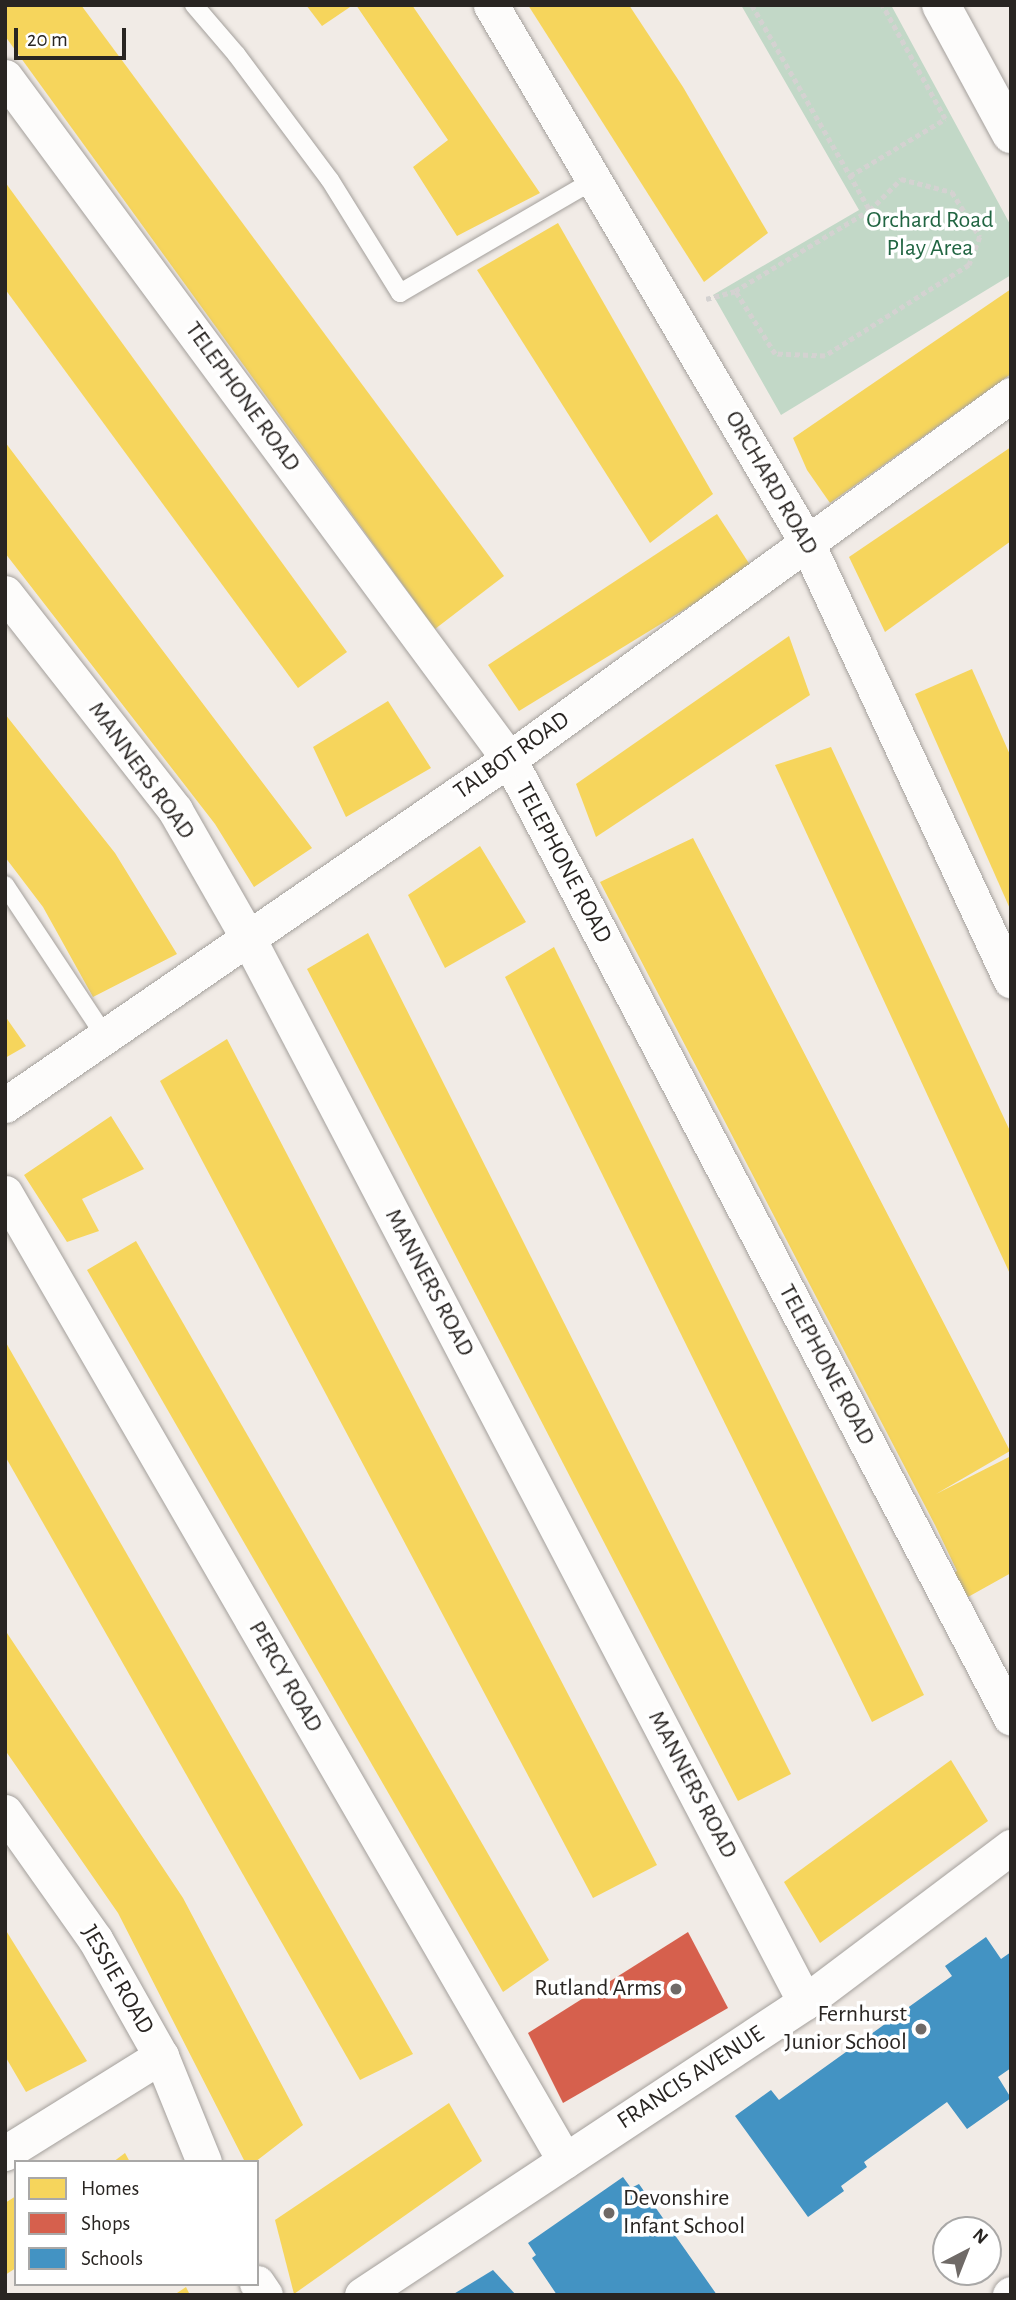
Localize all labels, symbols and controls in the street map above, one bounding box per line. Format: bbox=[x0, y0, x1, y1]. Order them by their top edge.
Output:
scale bar bbox=[18, 14, 130, 58]
text: 20 m bbox=[27, 29, 68, 50]
park label: Orchard Road Play Area bbox=[866, 207, 994, 263]
street label: TELEPHONE ROAD bbox=[178, 317, 306, 477]
street label: ORCHARD ROAD bbox=[718, 406, 824, 560]
street label: MANNERS ROAD bbox=[81, 697, 201, 845]
street label: TALBOT ROAD bbox=[449, 706, 575, 806]
street label: TELEPHONE ROAD bbox=[509, 778, 617, 948]
street label: MANNERS ROAD bbox=[378, 1204, 480, 1362]
street label: TELEPHONE ROAD bbox=[772, 1280, 880, 1450]
street label: PERCY ROAD bbox=[242, 1616, 328, 1738]
street label: MANNERS ROAD bbox=[641, 1706, 743, 1864]
street label: JESSIE ROAD bbox=[74, 1920, 160, 2040]
place label: Rutland Arms bbox=[534, 1975, 662, 2003]
marker: Rutland Arms bbox=[668, 1981, 684, 1997]
place label: Fernhurst Junior School bbox=[784, 2001, 907, 2057]
street label: FRANCIS AVENUE bbox=[612, 2020, 770, 2136]
marker: Fernhurst Junior School bbox=[913, 2021, 929, 2037]
legend bbox=[14, 2160, 259, 2286]
text: Homes bbox=[81, 2178, 139, 2199]
place label: Devonshire Infant School bbox=[623, 2185, 745, 2241]
marker: Devonshire Infant School bbox=[601, 2205, 617, 2221]
text: Shops bbox=[81, 2213, 130, 2234]
north arrow bbox=[932, 2216, 1002, 2286]
text: N bbox=[969, 2225, 991, 2248]
text: Schools bbox=[81, 2248, 143, 2269]

